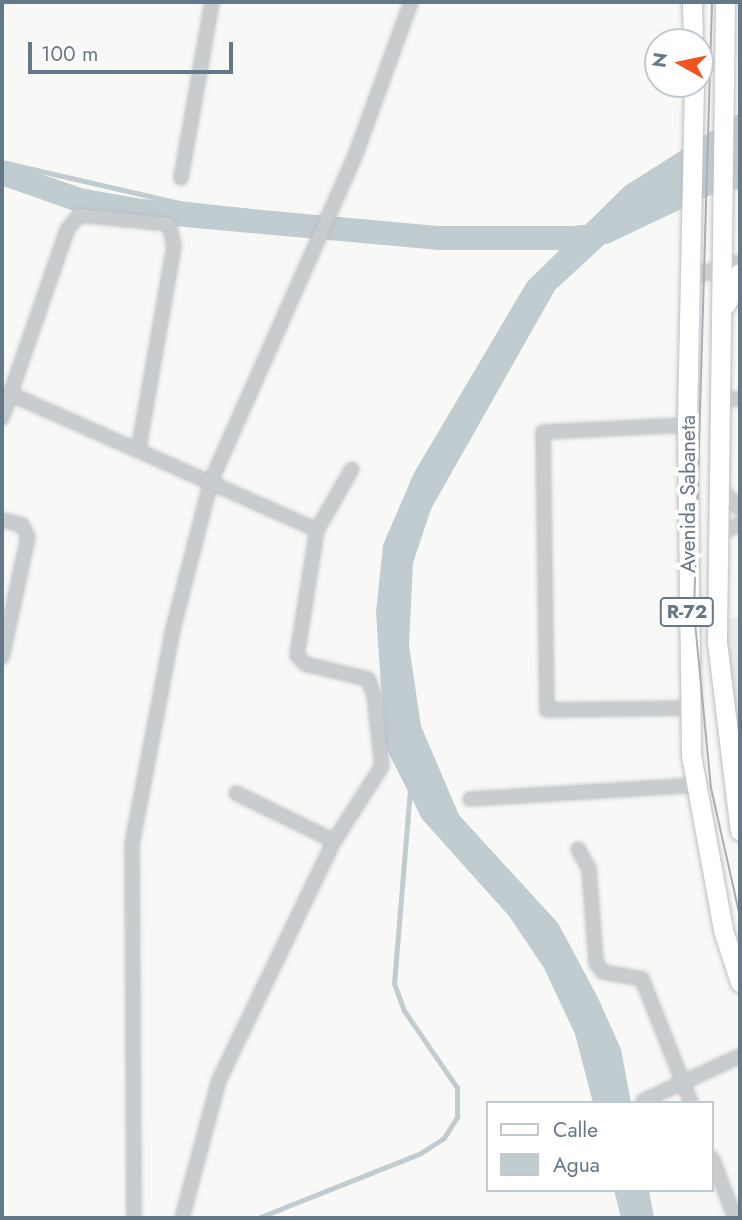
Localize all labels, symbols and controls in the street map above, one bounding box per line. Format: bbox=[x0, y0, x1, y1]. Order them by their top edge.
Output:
scale bar bbox=[32, 28, 236, 72]
north arrow bbox=[644, 28, 714, 98]
text: 100 m bbox=[41, 39, 98, 69]
text: N bbox=[645, 50, 674, 70]
street label: Avenida Sabaneta bbox=[675, 415, 701, 573]
road number: R-72 bbox=[659, 596, 715, 628]
legend bbox=[486, 1101, 714, 1192]
text: Calle bbox=[553, 1115, 598, 1145]
text: Agua bbox=[553, 1150, 600, 1180]

